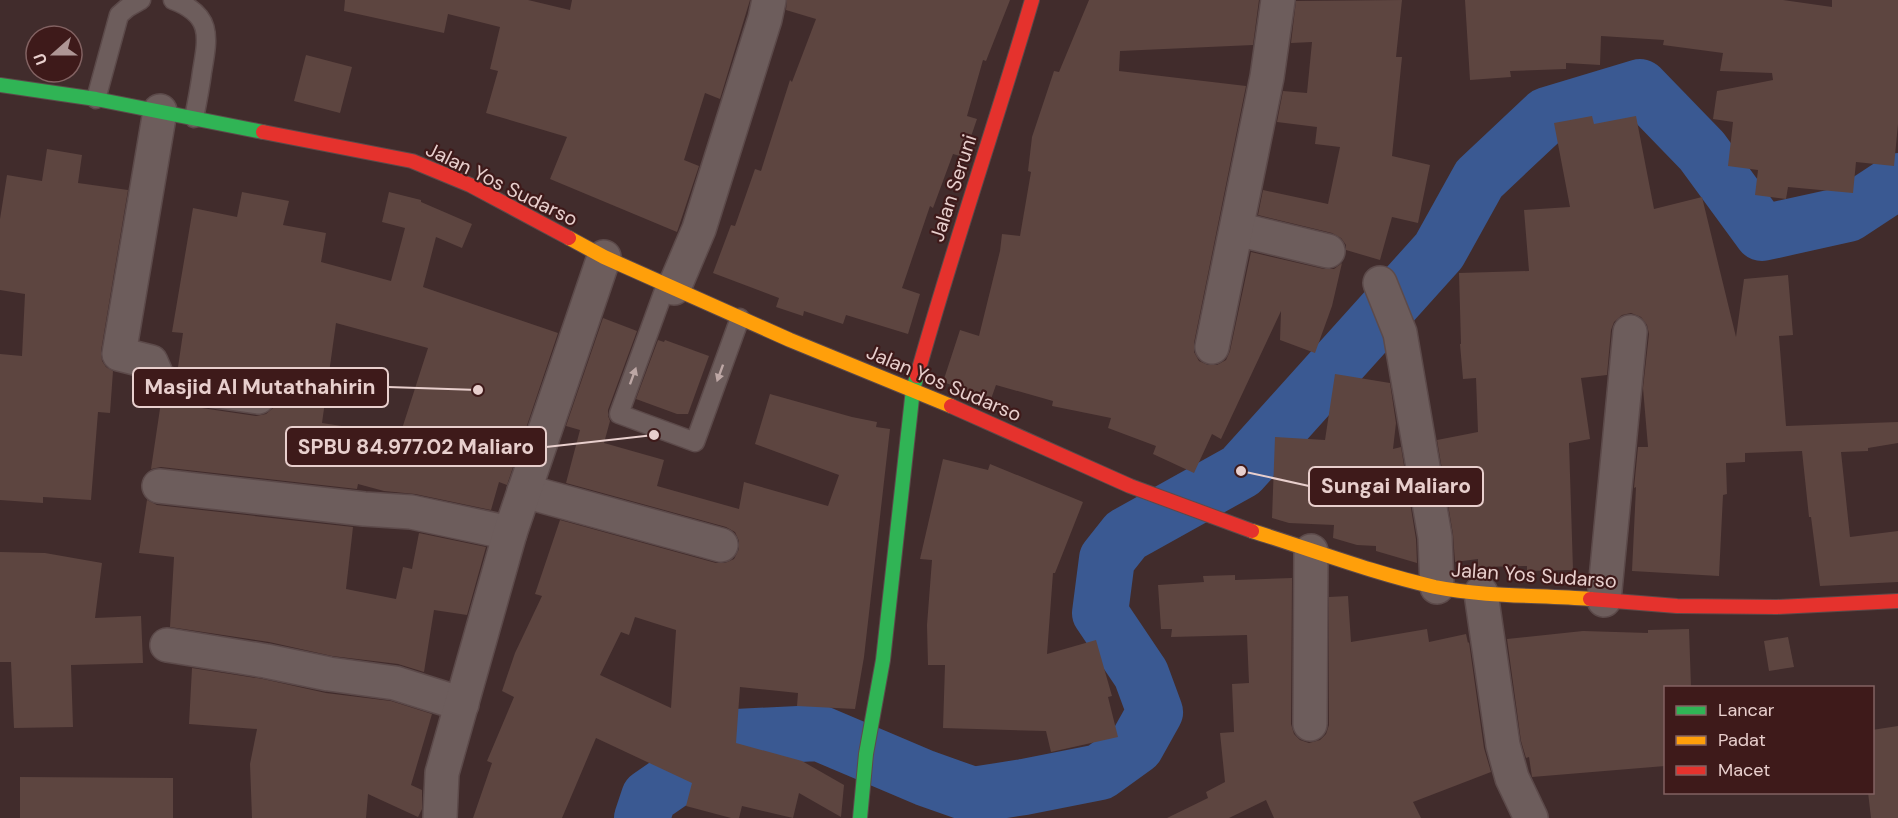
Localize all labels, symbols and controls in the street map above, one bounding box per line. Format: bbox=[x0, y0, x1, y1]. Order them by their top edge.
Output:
north arrow bbox=[24, 24, 84, 84]
text: U bbox=[29, 50, 52, 68]
street label: Jalan Seruni bbox=[923, 131, 983, 245]
street label: Jalan Yos Sudarso bbox=[422, 136, 582, 232]
street label: Jalan Yos Sudarso bbox=[863, 339, 1025, 427]
one-way arrow bbox=[715, 364, 724, 382]
one-way arrow bbox=[628, 366, 638, 384]
callout: Masjid Al Mutathahirin bbox=[133, 368, 388, 407]
text: Masjid Al Mutathahirin bbox=[145, 373, 375, 401]
callout: SPBU 84.977.02 Maliaro bbox=[286, 427, 546, 466]
text: SPBU 84.977.02 Maliaro bbox=[298, 433, 534, 461]
callout: Sungai Maliaro bbox=[1309, 467, 1483, 506]
text: Sungai Maliaro bbox=[1321, 472, 1471, 500]
street label: Jalan Yos Sudarso bbox=[1450, 556, 1618, 594]
legend bbox=[1664, 686, 1874, 794]
text: Lancar bbox=[1718, 698, 1775, 722]
text: Padat bbox=[1718, 728, 1766, 752]
text: Macet bbox=[1718, 758, 1770, 782]

